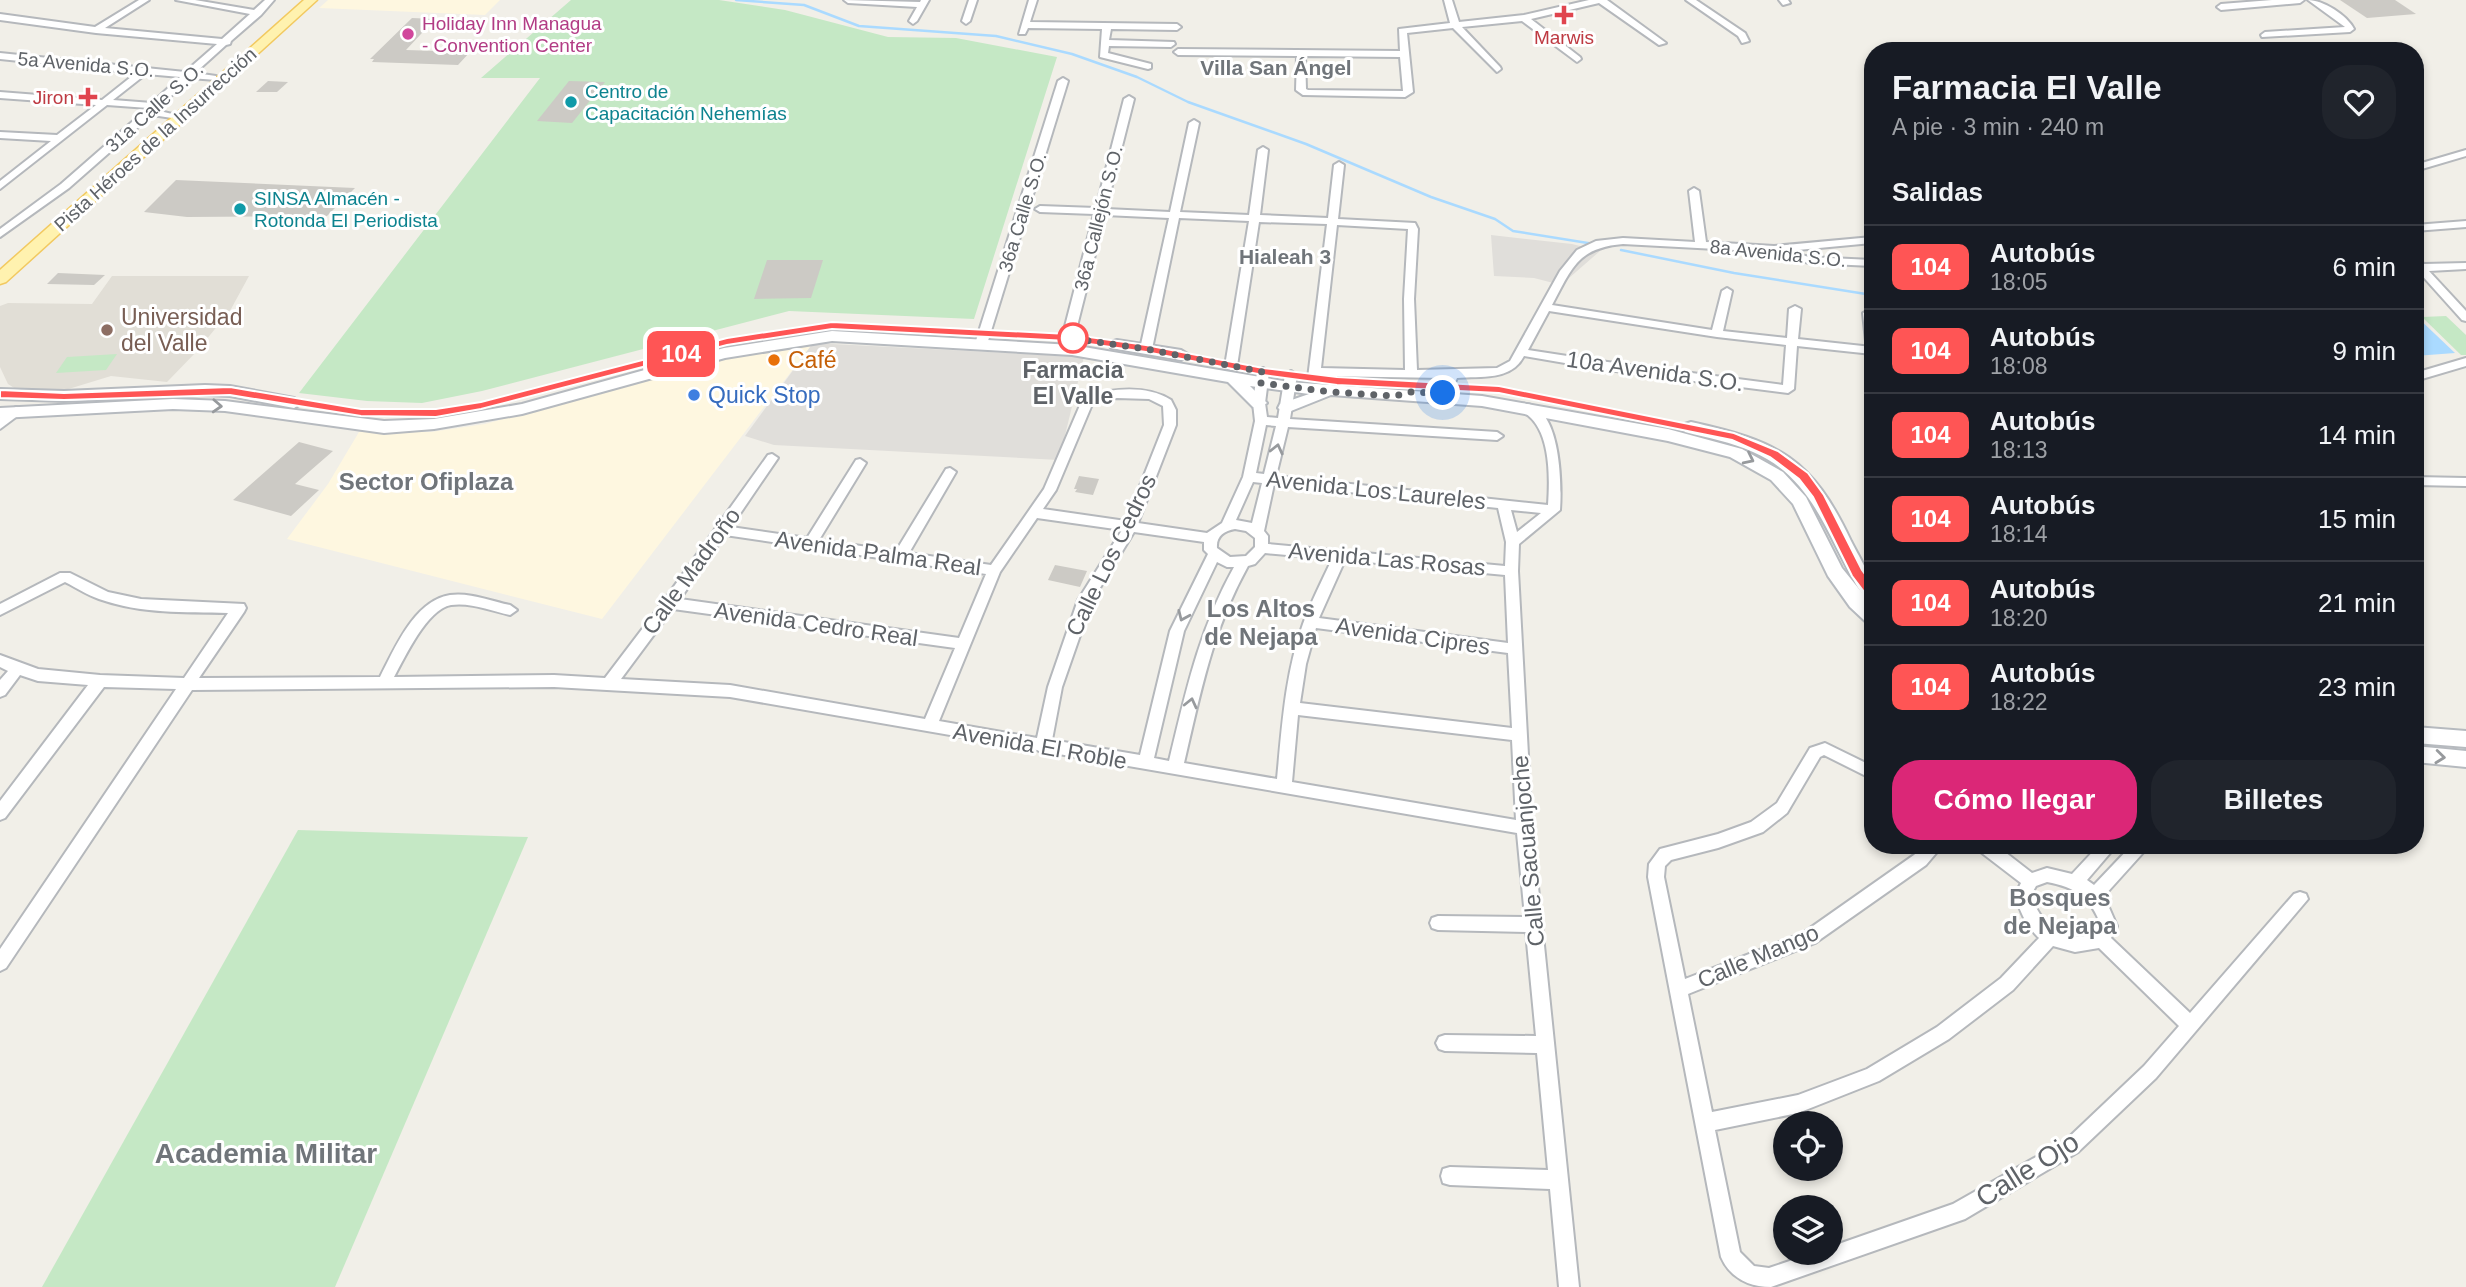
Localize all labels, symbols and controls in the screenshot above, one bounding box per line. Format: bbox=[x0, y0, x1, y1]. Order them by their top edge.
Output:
marker: Marwis bbox=[1556, 7, 1572, 23]
place label: Holiday Inn Managua - Convention Center bbox=[422, 13, 602, 56]
marker: Holiday Inn Managua - Convention Center bbox=[400, 26, 416, 42]
place label: Marwis bbox=[1534, 27, 1594, 48]
street label: Pista Héroes de la Insurrección bbox=[50, 43, 260, 236]
street label: 5a Avenida S.O. bbox=[17, 48, 155, 81]
district label: Villa San Ángel bbox=[1200, 56, 1352, 79]
street label: 31a Calle S.O. bbox=[101, 58, 207, 157]
button: heart bbox=[2322, 65, 2396, 139]
text: Farmacia El Valle bbox=[1892, 69, 2162, 106]
place label: Centro de Capacitación Nehemías bbox=[585, 81, 787, 124]
place label: Jiron bbox=[33, 87, 74, 108]
marker: Jiron bbox=[80, 89, 96, 105]
marker: Centro de Capacitación Nehemías bbox=[563, 94, 579, 110]
text: A pie · 3 min · 240 m bbox=[1892, 114, 2104, 140]
street label: 36a Callejón S.O. bbox=[1070, 143, 1127, 293]
street label: 36a Calle S.O. bbox=[994, 150, 1051, 274]
text: Salidas bbox=[1892, 177, 1983, 207]
place label: SINSA Almacén - Rotonda El Periodista bbox=[254, 188, 438, 231]
marker: SINSA Almacén - Rotonda El Periodista bbox=[232, 201, 248, 217]
street label: 8a Avenida S.O. bbox=[1709, 236, 1847, 271]
text: Autobús bbox=[1990, 238, 2095, 268]
district label: Hialeah 3 bbox=[1239, 245, 1331, 268]
text: 6 min bbox=[2332, 252, 2396, 282]
text: 104 bbox=[1910, 253, 1951, 280]
text: 18:05 bbox=[1990, 269, 2048, 295]
place label: Universidad del Valle bbox=[121, 304, 242, 356]
marker: Universidad del Valle bbox=[99, 322, 115, 338]
text: Autobús bbox=[1990, 322, 2095, 352]
marker: Farmacia El Valle bbox=[1058, 323, 1088, 353]
line badge: 104 bbox=[641, 331, 721, 377]
text: 9 min bbox=[2332, 336, 2396, 366]
text: 104 bbox=[1910, 337, 1951, 364]
text: 104 bbox=[661, 340, 701, 367]
street label: 10a Avenida S.O. bbox=[1565, 346, 1745, 396]
place label: Café bbox=[788, 347, 837, 373]
marker: Café bbox=[766, 352, 782, 368]
text: 18:08 bbox=[1990, 353, 2048, 379]
place label: Farmacia El Valle bbox=[1022, 357, 1124, 409]
your location bbox=[1425, 375, 1460, 410]
place label: Quick Stop bbox=[708, 382, 821, 408]
marker: Quick Stop bbox=[686, 387, 702, 403]
one-way arrow bbox=[212, 398, 223, 413]
text: Autobús bbox=[1990, 406, 2095, 436]
text: 14 min bbox=[2318, 420, 2396, 450]
text: 104 bbox=[1910, 421, 1951, 448]
text: 18:13 bbox=[1990, 437, 2048, 463]
one-way arrow bbox=[1269, 443, 1283, 455]
one-way arrow bbox=[1742, 451, 1754, 465]
street label: Avenida Los Laureles bbox=[1265, 466, 1487, 514]
district label: Sector Ofiplaza bbox=[339, 468, 514, 495]
street label: Calle Los Cedros bbox=[1061, 470, 1161, 640]
text: Autobús bbox=[1990, 490, 2095, 520]
street label: Calle Madroño bbox=[637, 503, 745, 639]
text: 15 min bbox=[2318, 504, 2396, 534]
text: 104 bbox=[1910, 505, 1951, 532]
text: 18:14 bbox=[1990, 521, 2048, 547]
street label: Avenida Palma Real bbox=[773, 526, 983, 580]
street label: Avenida Las Rosas bbox=[1287, 537, 1487, 581]
text: Autobús bbox=[1990, 574, 2095, 604]
text: 21 min bbox=[2318, 588, 2396, 618]
text: 104 bbox=[1910, 589, 1951, 616]
district label: Los Altos de Nejapa bbox=[1204, 595, 1318, 650]
street label: Avenida Cedro Real bbox=[712, 597, 920, 651]
text: 18:20 bbox=[1990, 605, 2048, 631]
one-way arrow bbox=[1178, 609, 1192, 621]
street label: Avenida Cipres bbox=[1334, 612, 1492, 660]
text: Autobús bbox=[1990, 658, 2095, 688]
text: 23 min bbox=[2318, 672, 2396, 702]
text: 104 bbox=[1910, 673, 1951, 700]
text: 18:22 bbox=[1990, 689, 2048, 715]
one-way arrow bbox=[1183, 697, 1197, 709]
street label: Avenida El Roble bbox=[951, 718, 1129, 774]
one-way arrow bbox=[2435, 749, 2446, 764]
street label: Calle Sacuanjoche bbox=[1507, 754, 1549, 948]
button: Cómo llegar bbox=[1892, 760, 2137, 840]
button: Billetes bbox=[2151, 760, 2396, 840]
district label: Bosques de Nejapa bbox=[2003, 884, 2117, 939]
street label: Calle Mango bbox=[1693, 919, 1823, 993]
map controls bbox=[1773, 1111, 1843, 1265]
button: locate bbox=[1773, 1111, 1843, 1181]
street label: Calle Ojo bbox=[1970, 1126, 2084, 1213]
district label: Academia Militar bbox=[155, 1138, 377, 1169]
button: layers bbox=[1773, 1195, 1843, 1265]

